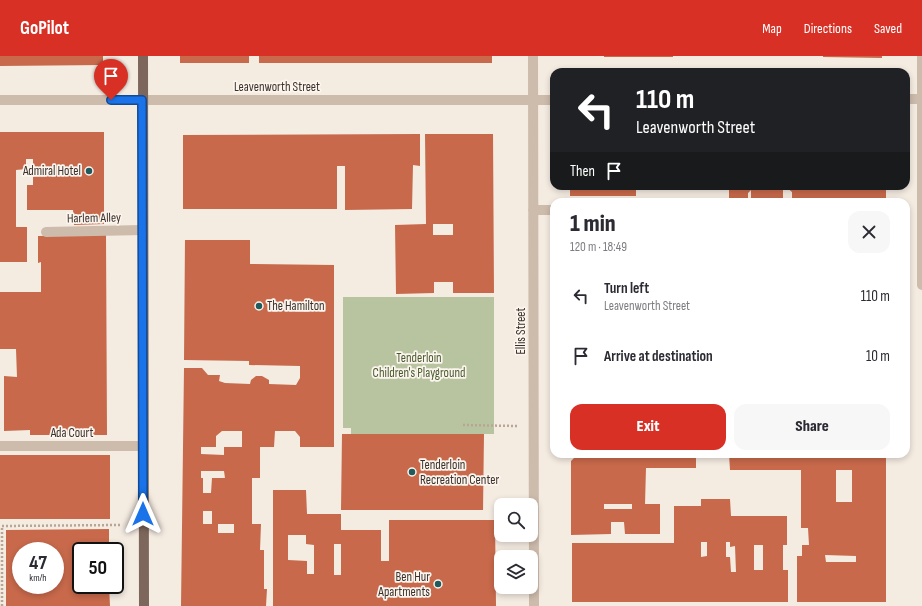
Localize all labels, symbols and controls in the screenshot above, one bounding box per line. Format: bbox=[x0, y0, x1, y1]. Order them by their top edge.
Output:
text: GoPilot bbox=[20, 17, 69, 40]
text: Map bbox=[762, 20, 782, 37]
text: Directions bbox=[804, 20, 852, 37]
text: Saved bbox=[874, 20, 902, 37]
pin bbox=[94, 59, 128, 100]
icon: arrive bbox=[100, 65, 122, 87]
street label: Leavenworth Street bbox=[234, 79, 320, 95]
text: 110 m bbox=[636, 83, 694, 116]
icon: left bbox=[570, 84, 622, 136]
text: Leavenworth Street bbox=[636, 117, 755, 138]
icon: arrive bbox=[603, 160, 625, 182]
text: Then bbox=[570, 162, 595, 181]
place label: Admiral Hotel bbox=[22, 163, 81, 179]
marker: Admiral Hotel bbox=[84, 166, 94, 176]
text: 1 min bbox=[570, 209, 616, 238]
street label: Harlem Alley bbox=[67, 210, 121, 226]
button: close bbox=[848, 211, 890, 253]
text: 120 m · 18:49 bbox=[570, 239, 627, 255]
text: Turn left bbox=[604, 279, 649, 298]
icon: left bbox=[570, 285, 592, 307]
text: 110 m bbox=[861, 287, 890, 306]
place label: The Hamilton bbox=[267, 298, 325, 314]
text: Leavenworth Street bbox=[604, 298, 690, 314]
marker: The Hamilton bbox=[254, 301, 264, 311]
street label: Ellis Street bbox=[513, 307, 529, 355]
icon: arrive bbox=[570, 345, 592, 367]
text: Arrive at destination bbox=[604, 347, 713, 366]
text: 10 m bbox=[866, 347, 890, 366]
park label: Tenderloin Children's Playground bbox=[373, 350, 465, 381]
button: Exit bbox=[570, 404, 726, 450]
button: Share bbox=[734, 404, 890, 450]
street label: Ada Court bbox=[50, 425, 93, 441]
place label: Tenderloin Recreation Center bbox=[420, 457, 500, 488]
marker: Tenderloin Recreation Center bbox=[407, 467, 417, 477]
position arrow bbox=[122, 493, 164, 535]
map controls bbox=[494, 498, 538, 594]
button: search bbox=[494, 498, 538, 542]
speed limit sign: 50 bbox=[72, 542, 124, 594]
button: layers bbox=[494, 550, 538, 594]
text: 47 bbox=[29, 551, 47, 575]
place label: Ben Hur Apartments bbox=[377, 569, 430, 600]
text: km/h bbox=[29, 572, 47, 584]
marker: Ben Hur Apartments bbox=[433, 579, 443, 589]

